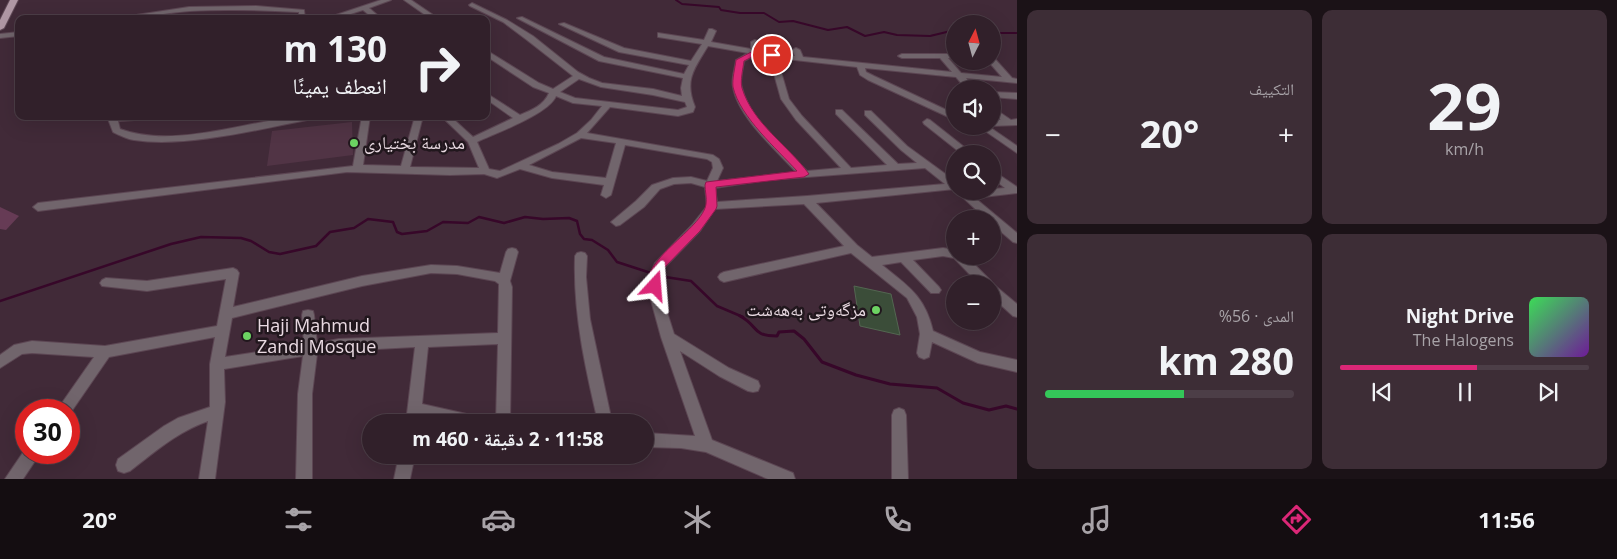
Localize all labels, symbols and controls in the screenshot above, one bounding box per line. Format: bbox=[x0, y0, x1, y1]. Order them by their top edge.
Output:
north arrow bbox=[946, 15, 1001, 70]
map controls bbox=[946, 15, 1001, 330]
text: 130 m bbox=[283, 25, 387, 72]
pin bbox=[751, 34, 793, 76]
icon: right bbox=[405, 35, 470, 100]
icon: arrive bbox=[758, 41, 786, 69]
text: 29 bbox=[1427, 61, 1502, 149]
text: انعطف يمينًا bbox=[293, 70, 387, 100]
text: التكييف bbox=[1249, 78, 1294, 100]
button: sound bbox=[946, 80, 1001, 135]
text: 20° bbox=[1140, 107, 1199, 159]
text: − bbox=[1045, 115, 1061, 153]
text: + bbox=[1278, 115, 1294, 153]
place label: مدرسة بختيارى bbox=[364, 130, 465, 154]
marker: مدرسة بختيارى bbox=[348, 137, 360, 149]
text: km/h bbox=[1445, 138, 1484, 160]
button: search bbox=[946, 145, 1001, 200]
button: + bbox=[946, 210, 1001, 265]
position arrow bbox=[628, 259, 680, 311]
button: − bbox=[946, 275, 1001, 330]
place label: مزگەوتی بەهەشت bbox=[746, 297, 866, 321]
text: Night Drive bbox=[1406, 303, 1514, 329]
marker: مزگەوتی بەهەشت bbox=[870, 304, 882, 316]
text: المدى · 56% bbox=[1219, 305, 1294, 327]
place label: Haji Mahmud Zandi Mosque bbox=[257, 313, 376, 358]
text: The Halogens bbox=[1413, 329, 1514, 351]
marker: Haji Mahmud Zandi Mosque bbox=[241, 330, 253, 342]
text: 280 km bbox=[1158, 334, 1294, 386]
icon: previous bbox=[1368, 378, 1396, 406]
icon: pause bbox=[1451, 378, 1479, 406]
icon: next bbox=[1534, 378, 1562, 406]
speed limit sign: 30 bbox=[15, 399, 80, 464]
text: 11:58 · 2 دقيقة · 460 m bbox=[412, 426, 604, 452]
icon: filters bbox=[281, 502, 316, 537]
icon: car bbox=[481, 502, 516, 537]
icon: climate bbox=[680, 502, 715, 537]
icon: phone bbox=[880, 502, 915, 537]
icon: music bbox=[1079, 502, 1114, 537]
icon: directions bbox=[1279, 502, 1314, 537]
text: 20° bbox=[82, 504, 117, 534]
text: 11:56 bbox=[1478, 504, 1535, 534]

